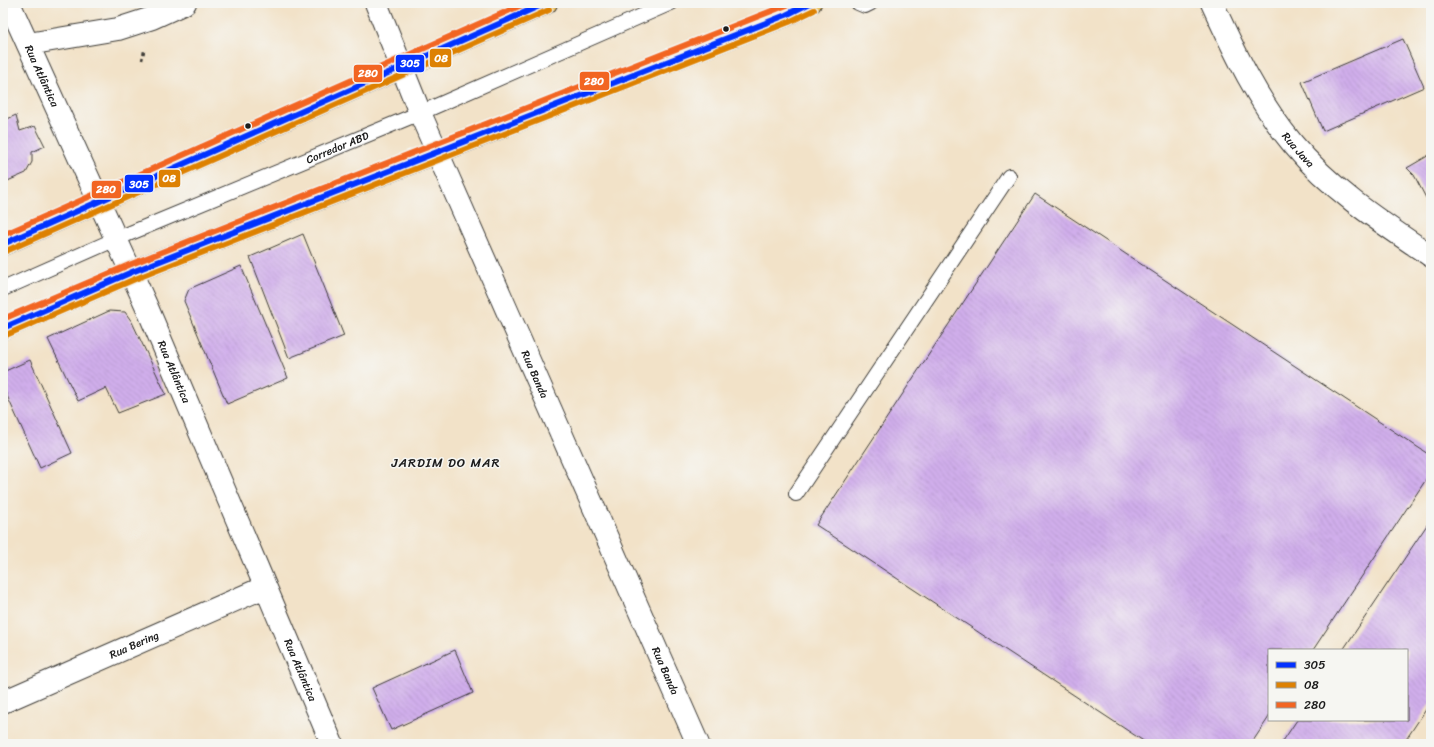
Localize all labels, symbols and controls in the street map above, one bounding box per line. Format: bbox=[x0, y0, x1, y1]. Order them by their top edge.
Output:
unlabelled marker bbox=[721, 24, 731, 34]
street label: Rua Atlântica bbox=[19, 42, 64, 111]
line badge: 08 bbox=[429, 48, 452, 68]
text: 08 bbox=[434, 49, 448, 68]
line badge: 305 bbox=[395, 54, 425, 73]
text: 305 bbox=[399, 54, 420, 73]
line badge: 280 bbox=[353, 64, 383, 83]
text: 280 bbox=[357, 64, 378, 83]
line badge: 280 bbox=[579, 71, 610, 91]
text: 280 bbox=[583, 72, 604, 91]
unlabelled marker bbox=[243, 121, 253, 131]
street label: Corredor ABD bbox=[303, 126, 372, 169]
street label: Rua Java bbox=[1277, 128, 1319, 173]
line badge: 08 bbox=[158, 169, 181, 188]
text: 08 bbox=[162, 169, 176, 188]
line badge: 305 bbox=[124, 174, 154, 193]
text: 305 bbox=[128, 175, 149, 194]
line badge: 280 bbox=[91, 180, 122, 199]
text: 280 bbox=[95, 180, 116, 199]
street label: Rua Atlântica bbox=[152, 337, 196, 407]
street label: Rua Banda bbox=[516, 347, 554, 402]
district label: JARDIM DO MAR bbox=[390, 451, 501, 474]
street label: Rua Bering bbox=[106, 626, 162, 664]
street label: Rua Atlântica bbox=[278, 636, 322, 705]
street label: Rua Banda bbox=[646, 644, 684, 699]
legend bbox=[1268, 649, 1408, 721]
text: 305 bbox=[1304, 654, 1326, 676]
text: 08 bbox=[1304, 674, 1319, 696]
text: 280 bbox=[1304, 694, 1326, 716]

